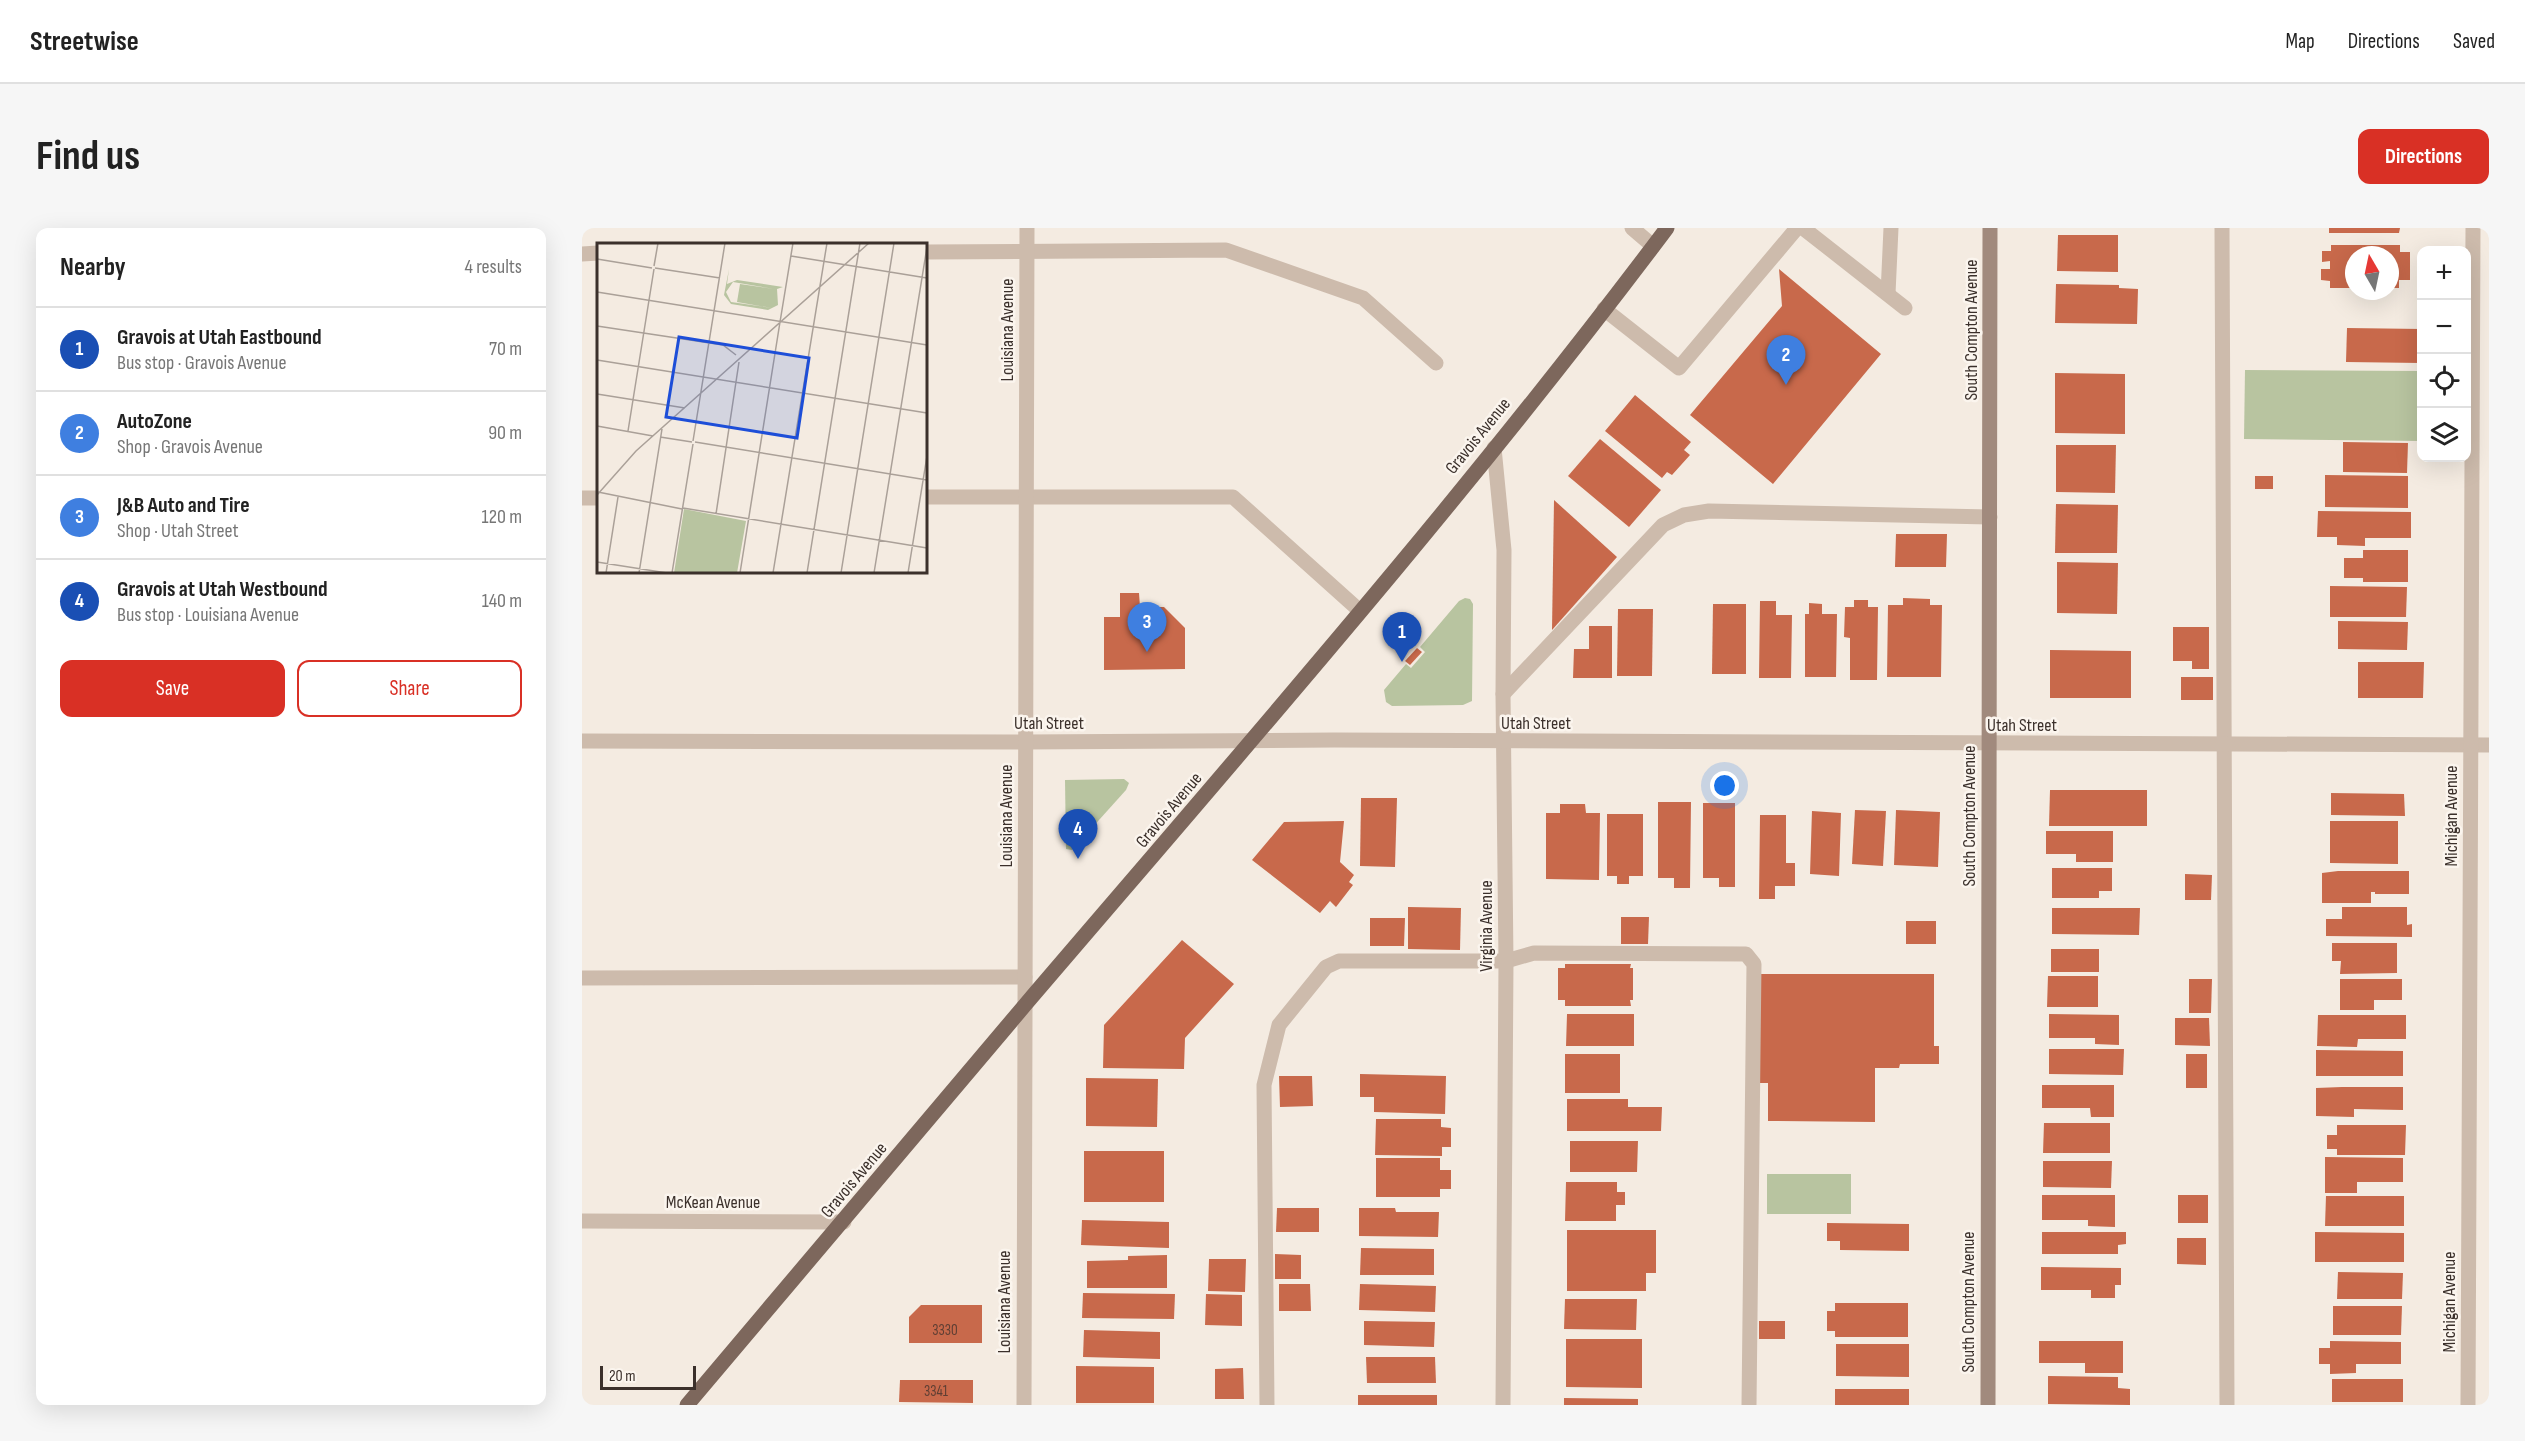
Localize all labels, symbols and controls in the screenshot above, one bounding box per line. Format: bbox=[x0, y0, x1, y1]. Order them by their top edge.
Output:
text: Streetwise bbox=[30, 25, 139, 58]
text: Map bbox=[2285, 29, 2315, 54]
text: Directions bbox=[2348, 29, 2420, 54]
text: Saved bbox=[2453, 29, 2495, 54]
button: Directions bbox=[2358, 129, 2489, 184]
text: Find us bbox=[36, 131, 140, 182]
inset map bbox=[597, 243, 927, 573]
north arrow bbox=[2345, 246, 2399, 300]
map controls bbox=[2417, 246, 2471, 462]
button: + bbox=[2417, 246, 2471, 300]
text: Nearby bbox=[60, 252, 126, 283]
text: 4 results bbox=[465, 255, 522, 279]
street label: South Compton Avenue bbox=[1961, 259, 1982, 401]
street label: Louisiana Avenue bbox=[997, 278, 1018, 382]
button: − bbox=[2417, 300, 2471, 354]
text: Gravois at Utah Eastbound bbox=[117, 324, 322, 351]
pin: 2 bbox=[1766, 336, 1806, 385]
text: 1 bbox=[76, 337, 83, 361]
text: 70 m bbox=[489, 337, 522, 361]
text: Bus stop · Gravois Avenue bbox=[117, 351, 287, 375]
button: locate bbox=[2417, 354, 2471, 408]
street label: Gravois Avenue bbox=[1441, 394, 1515, 478]
text: AutoZone bbox=[117, 408, 192, 435]
button: layers bbox=[2417, 408, 2471, 462]
text: 2 bbox=[75, 421, 84, 445]
text: 90 m bbox=[488, 421, 522, 445]
text: Shop · Gravois Avenue bbox=[117, 435, 263, 459]
text: J&B Auto and Tire bbox=[117, 492, 250, 519]
text: 3 bbox=[75, 505, 84, 529]
text: 120 m bbox=[482, 505, 522, 529]
text: Shop · Utah Street bbox=[117, 519, 239, 543]
text: Gravois at Utah Westbound bbox=[117, 576, 328, 603]
text: 4 bbox=[75, 589, 84, 613]
text: 140 m bbox=[482, 589, 522, 613]
pin: 3 bbox=[1128, 602, 1166, 652]
text: Bus stop · Louisiana Avenue bbox=[117, 603, 299, 627]
pin: 1 bbox=[1382, 612, 1422, 662]
button: Save bbox=[60, 660, 285, 717]
button: Share bbox=[297, 660, 522, 717]
street label: Utah Street bbox=[1014, 713, 1084, 734]
street label: Utah Street bbox=[1501, 713, 1571, 734]
street label: Utah Street bbox=[1987, 715, 2057, 736]
street label: South Compton Avenue bbox=[1959, 745, 1980, 887]
street label: Louisiana Avenue bbox=[996, 764, 1017, 868]
street label: Michigan Avenue bbox=[2441, 766, 2462, 866]
street label: Gravois Avenue bbox=[1131, 768, 1207, 852]
your location bbox=[1710, 771, 1739, 800]
pin: 4 bbox=[1058, 810, 1098, 859]
street label: Virginia Avenue bbox=[1476, 880, 1497, 972]
street label: Gravois Avenue bbox=[816, 1138, 892, 1222]
street label: McKean Avenue bbox=[666, 1192, 760, 1213]
street label: South Compton Avenue bbox=[1958, 1231, 1979, 1373]
street label: Louisiana Avenue bbox=[994, 1250, 1015, 1354]
street label: Michigan Avenue bbox=[2439, 1252, 2460, 1352]
house number: 3330 bbox=[932, 1321, 958, 1340]
scale bar bbox=[600, 1363, 696, 1390]
text: 20 m bbox=[609, 1367, 636, 1386]
house number: 3341 bbox=[924, 1382, 949, 1401]

